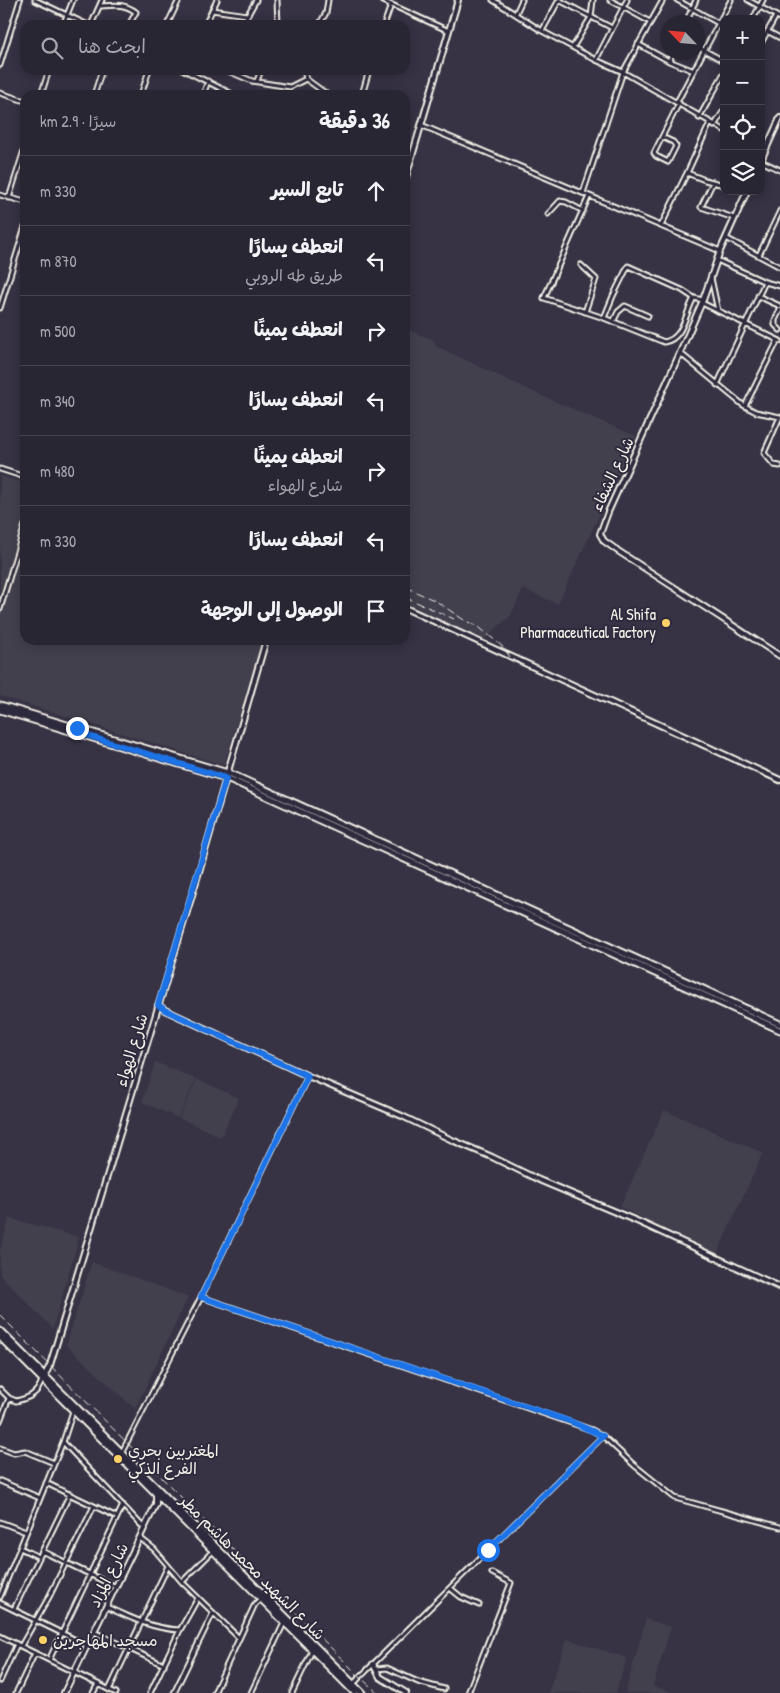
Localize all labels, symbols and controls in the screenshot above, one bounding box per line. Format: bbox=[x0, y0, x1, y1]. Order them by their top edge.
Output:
north arrow bbox=[660, 15, 705, 60]
map controls bbox=[720, 15, 765, 195]
button: + bbox=[720, 15, 765, 60]
search box bbox=[20, 20, 410, 75]
text: ابحث هنا bbox=[78, 33, 146, 59]
icon: search bbox=[38, 34, 66, 62]
button: − bbox=[720, 60, 765, 105]
button: locate bbox=[720, 105, 765, 150]
text: 36 دقيقة bbox=[319, 106, 390, 135]
text: سيرًا · 2.9 km bbox=[40, 110, 116, 132]
button: layers bbox=[720, 150, 765, 195]
text: تابع السير bbox=[271, 176, 343, 202]
icon: ahead bbox=[362, 177, 390, 205]
text: 330 m bbox=[40, 180, 76, 202]
text: انعطف يسارًا bbox=[249, 233, 343, 259]
icon: left bbox=[362, 247, 390, 275]
text: 870 m bbox=[40, 250, 77, 272]
text: طريق طه الروبي bbox=[245, 264, 343, 286]
text: انعطف يمينًا bbox=[254, 316, 343, 342]
icon: right bbox=[362, 317, 390, 345]
text: 500 m bbox=[40, 320, 76, 342]
text: انعطف يسارًا bbox=[249, 386, 343, 412]
icon: left bbox=[362, 387, 390, 415]
text: 340 m bbox=[40, 390, 75, 412]
street label: شارع الشفاء bbox=[585, 433, 640, 515]
text: انعطف يمينًا bbox=[254, 443, 343, 469]
icon: right bbox=[362, 457, 390, 485]
text: 480 m bbox=[40, 460, 75, 482]
text: شارع الهواء bbox=[268, 474, 343, 496]
text: انعطف يسارًا bbox=[249, 526, 343, 552]
icon: left bbox=[362, 527, 390, 555]
text: 330 m bbox=[40, 530, 76, 552]
text: الوصول إلى الوجهة bbox=[201, 596, 343, 622]
icon: arrive bbox=[362, 597, 390, 625]
place label: Al Shifa Pharmaceutical Factory bbox=[520, 603, 656, 643]
marker: Al Shifa Pharmaceutical Factory bbox=[660, 617, 672, 629]
route end bbox=[66, 717, 89, 740]
street label: شارع الهواء bbox=[109, 1011, 153, 1090]
place label: المغتربين بحري الفرع الذكي bbox=[128, 1439, 219, 1483]
marker: المغتربين بحري الفرع الذكي bbox=[112, 1453, 124, 1465]
street label: شارع الشهيد محمد هاشم مطر bbox=[173, 1488, 330, 1646]
street label: شارع المزاد bbox=[83, 1539, 134, 1611]
route start bbox=[477, 1539, 500, 1562]
place label: مسجد المهاجرين bbox=[53, 1629, 158, 1651]
marker: مسجد المهاجرين bbox=[37, 1634, 49, 1646]

